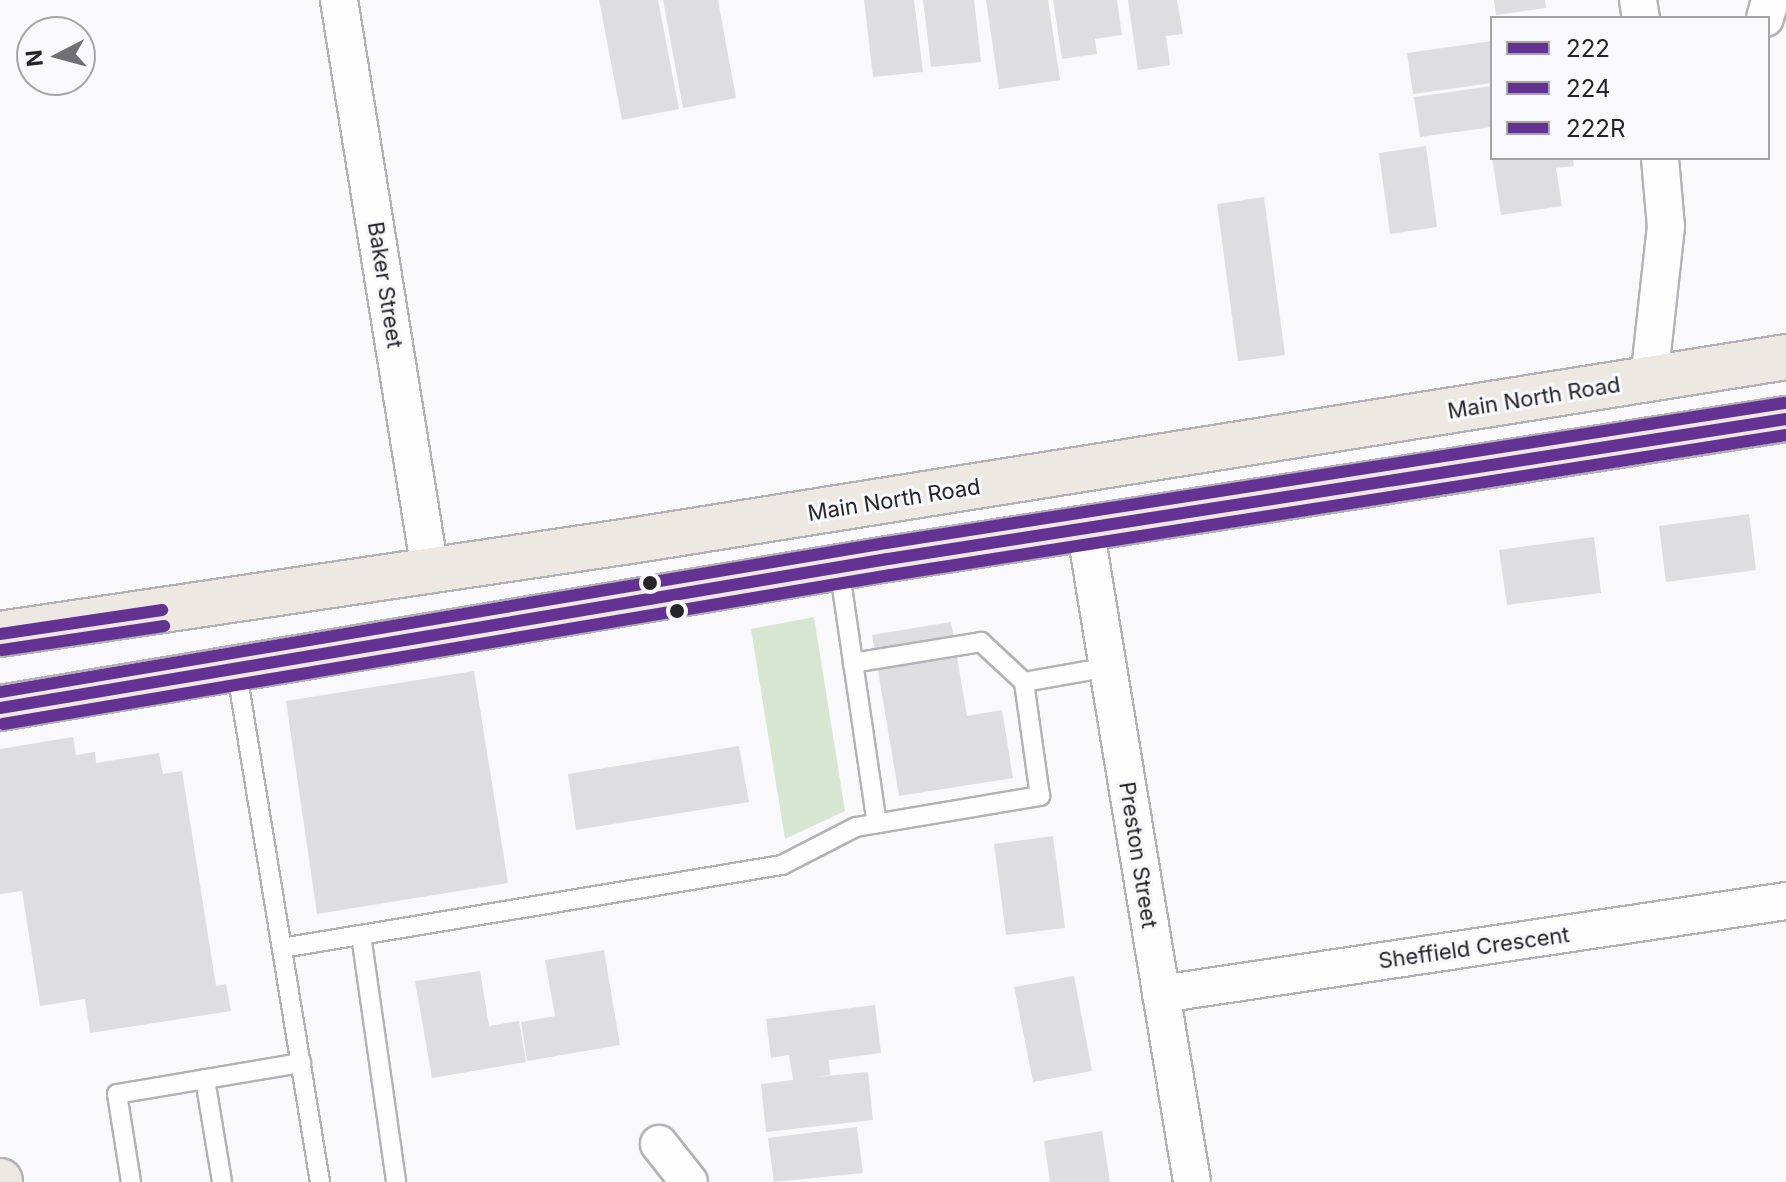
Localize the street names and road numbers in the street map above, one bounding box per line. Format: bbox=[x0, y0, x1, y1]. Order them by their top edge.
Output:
street label: Baker Street bbox=[362, 220, 408, 350]
street label: Main North Road bbox=[1446, 371, 1622, 425]
street label: Main North Road bbox=[806, 473, 982, 527]
street label: Preston Street bbox=[1113, 780, 1163, 930]
street label: Sheffield Crescent bbox=[1377, 922, 1571, 974]

